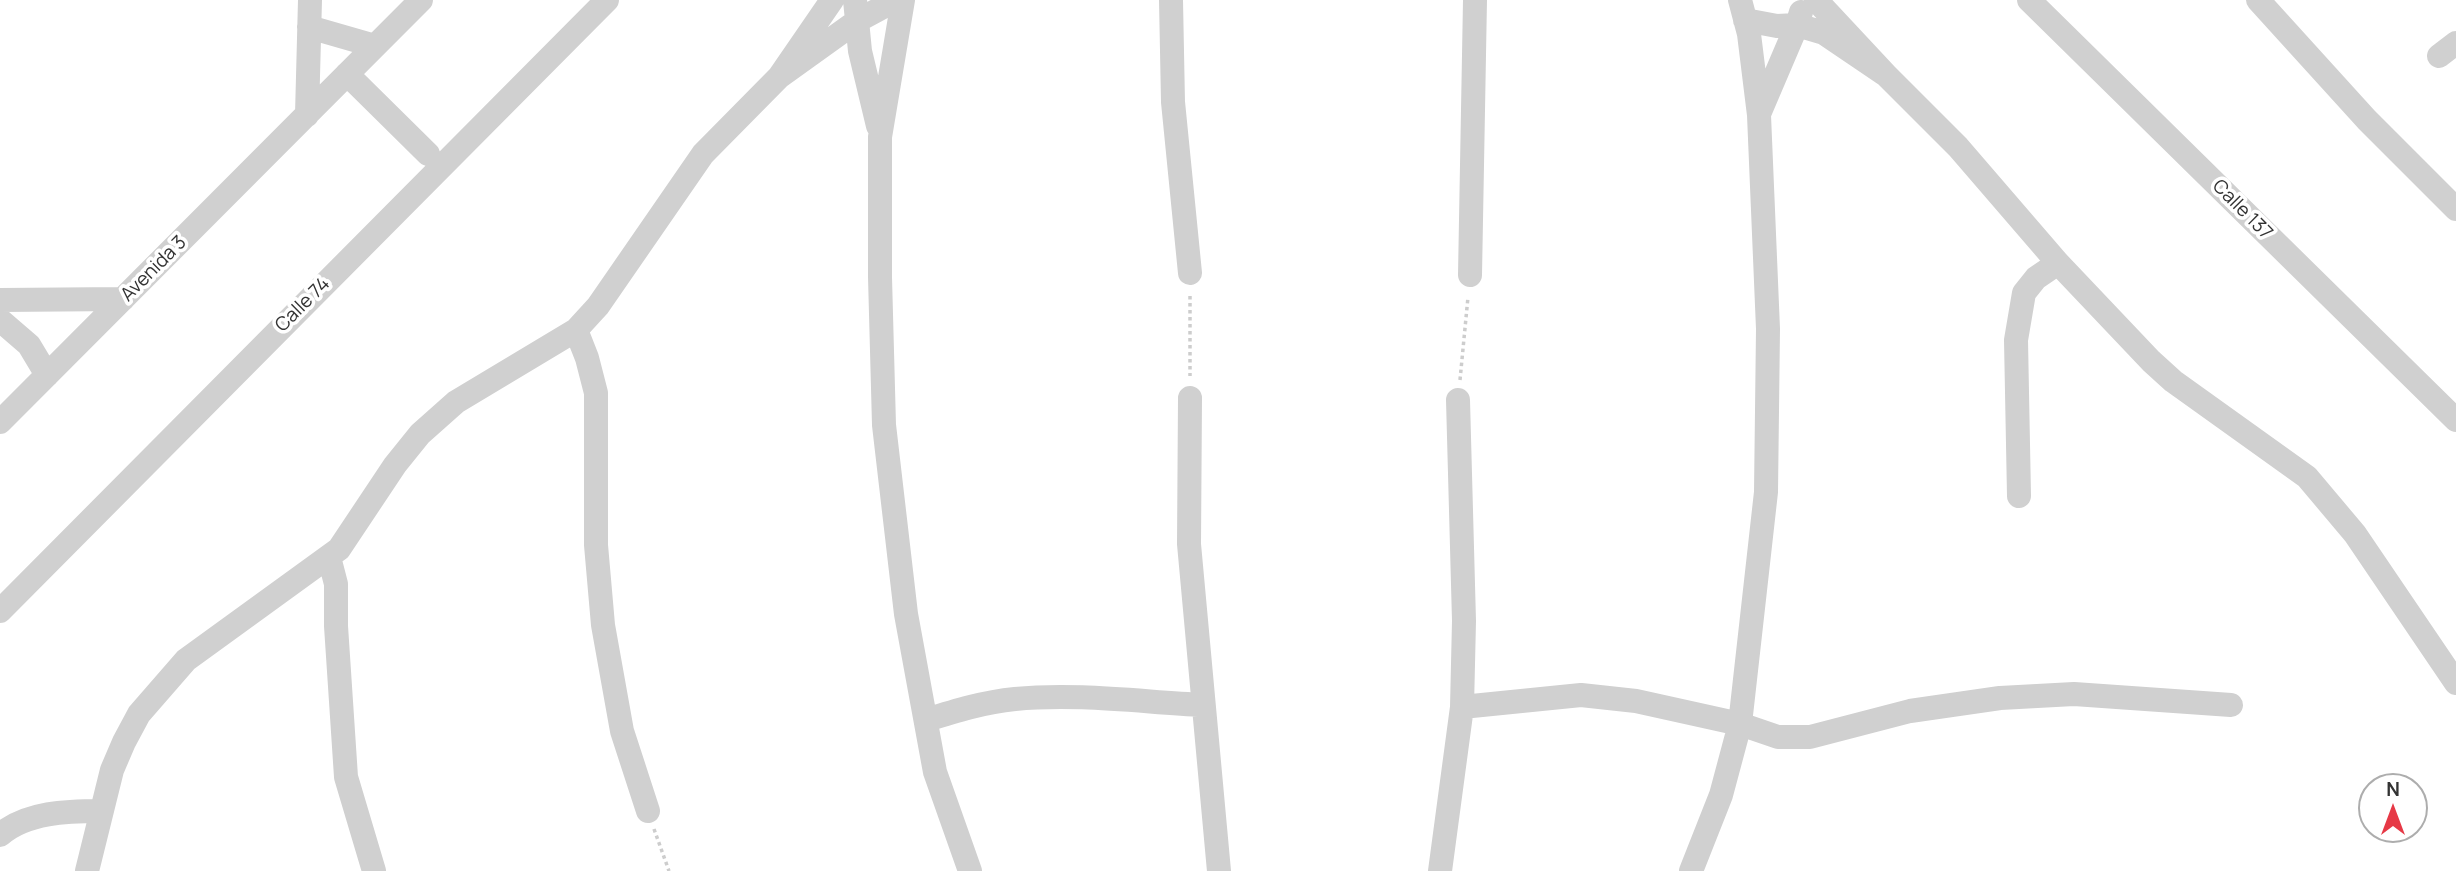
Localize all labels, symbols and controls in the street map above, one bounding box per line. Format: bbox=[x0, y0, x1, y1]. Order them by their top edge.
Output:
street label: Calle 137 bbox=[2207, 175, 2277, 245]
street label: Avenida 3 bbox=[117, 232, 191, 306]
street label: Calle 74 bbox=[271, 273, 335, 337]
north arrow bbox=[2358, 773, 2428, 843]
text: N bbox=[2386, 776, 2400, 802]

